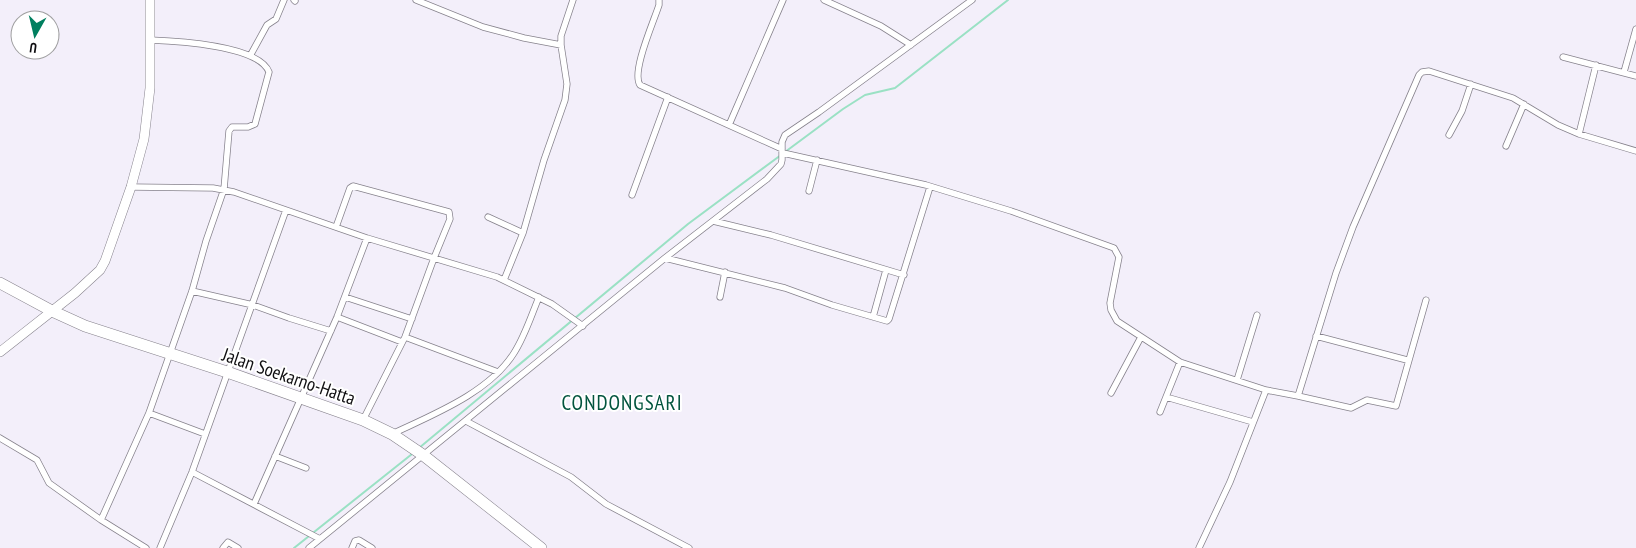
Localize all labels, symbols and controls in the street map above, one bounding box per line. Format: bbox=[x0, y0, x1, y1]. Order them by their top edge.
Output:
north arrow bbox=[10, 10, 60, 60]
text: U bbox=[28, 38, 38, 57]
street label: Jalan Soekarno-Hatta bbox=[219, 342, 359, 410]
district label: CONDONGSARI bbox=[561, 389, 683, 416]

